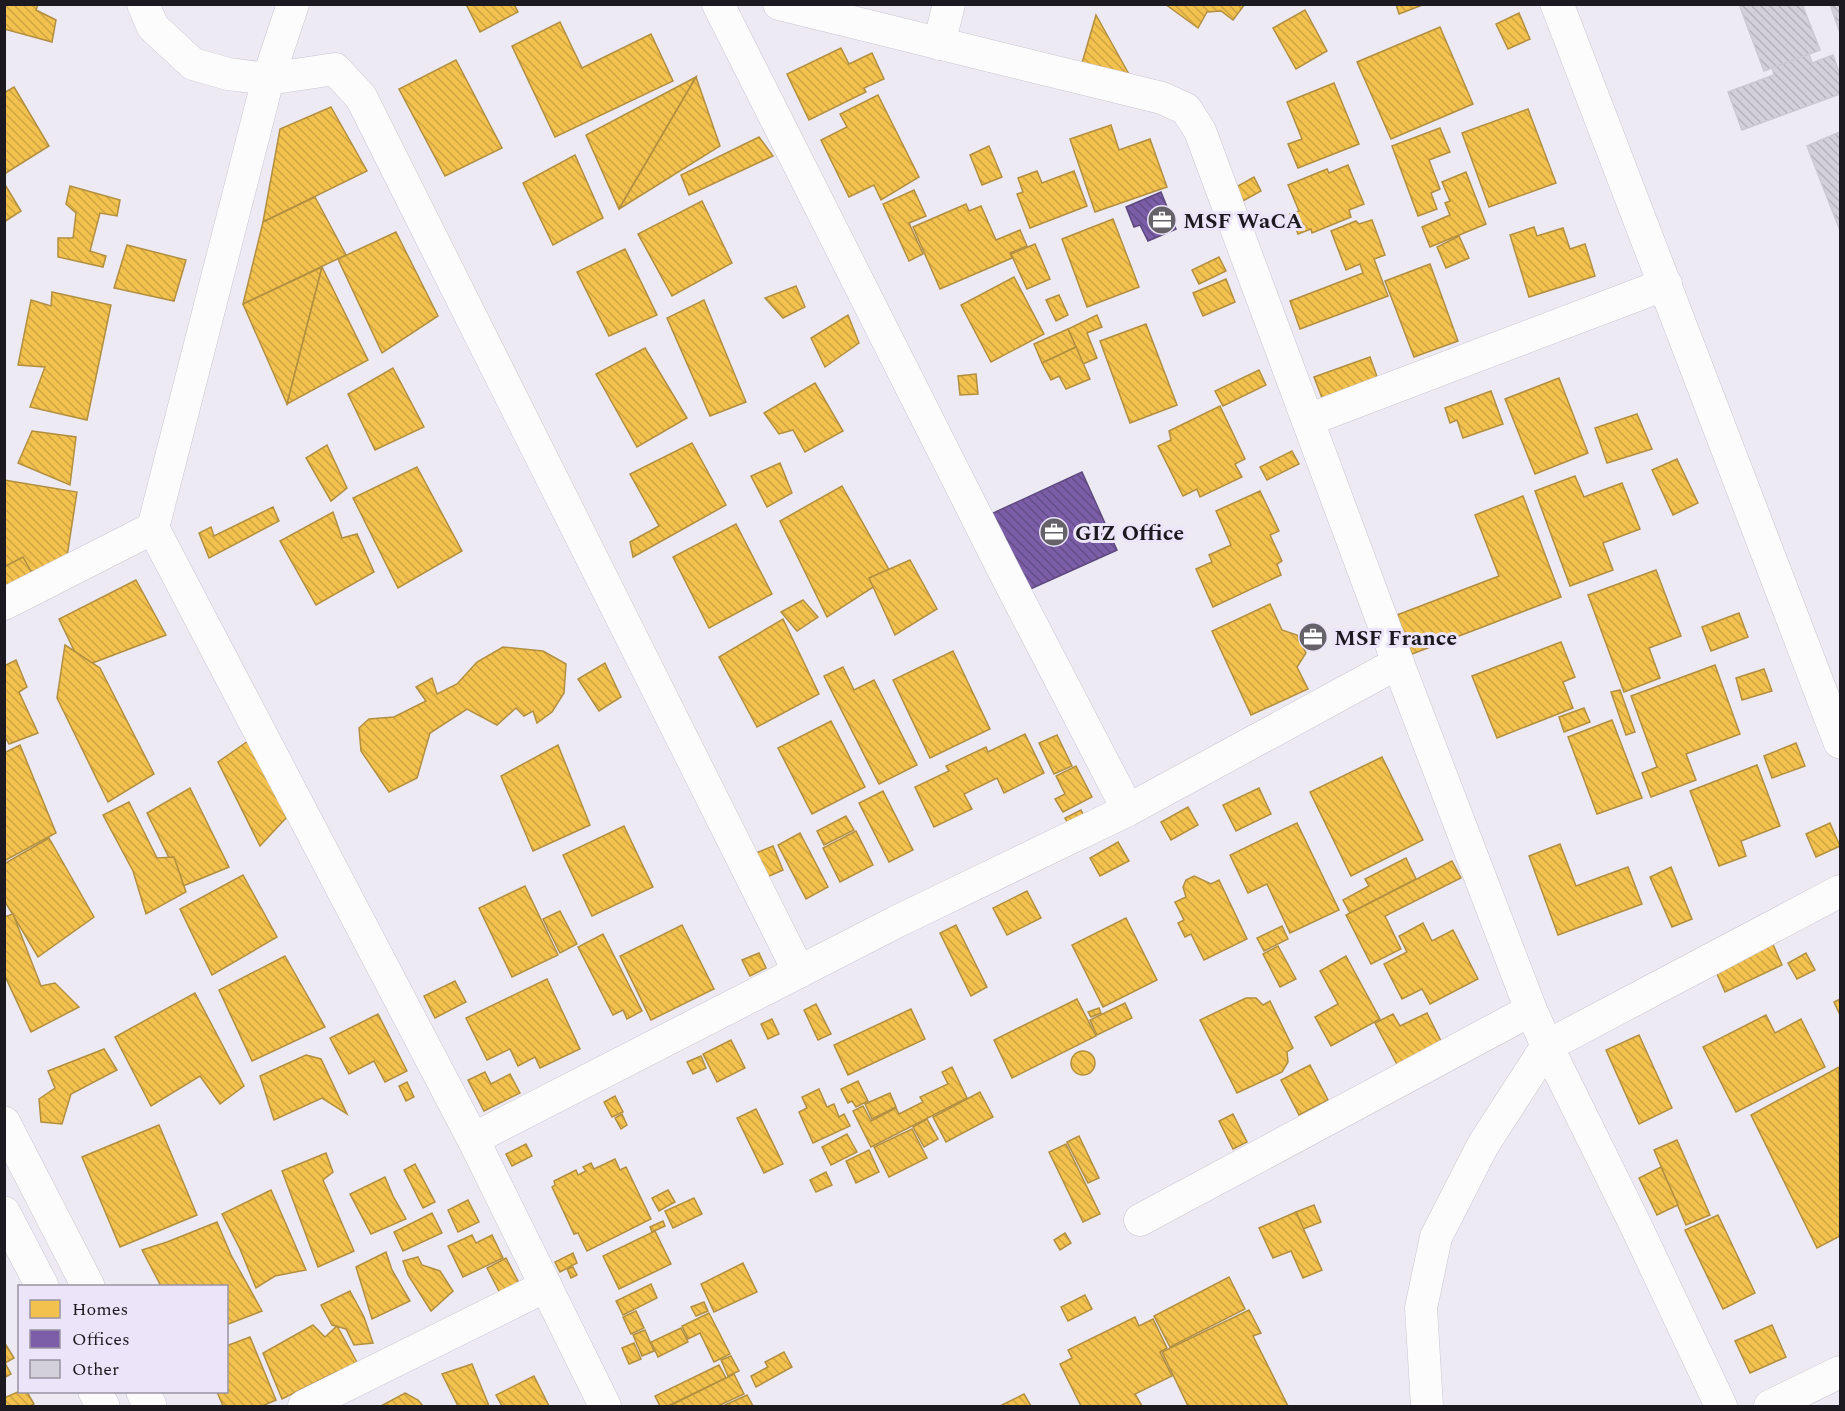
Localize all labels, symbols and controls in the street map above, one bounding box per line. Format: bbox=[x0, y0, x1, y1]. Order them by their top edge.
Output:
office icon: MSF WaCA bbox=[1146, 204, 1178, 236]
place label: MSF WaCA bbox=[1183, 205, 1303, 238]
office icon: GIZ Office bbox=[1038, 516, 1070, 548]
place label: GIZ Office bbox=[1075, 517, 1184, 550]
office icon: MSF France bbox=[1297, 621, 1329, 653]
place label: MSF France bbox=[1334, 622, 1457, 655]
legend bbox=[18, 1285, 228, 1393]
text: Homes bbox=[72, 1296, 128, 1323]
text: Offices bbox=[72, 1326, 130, 1353]
text: Other bbox=[72, 1356, 119, 1383]

